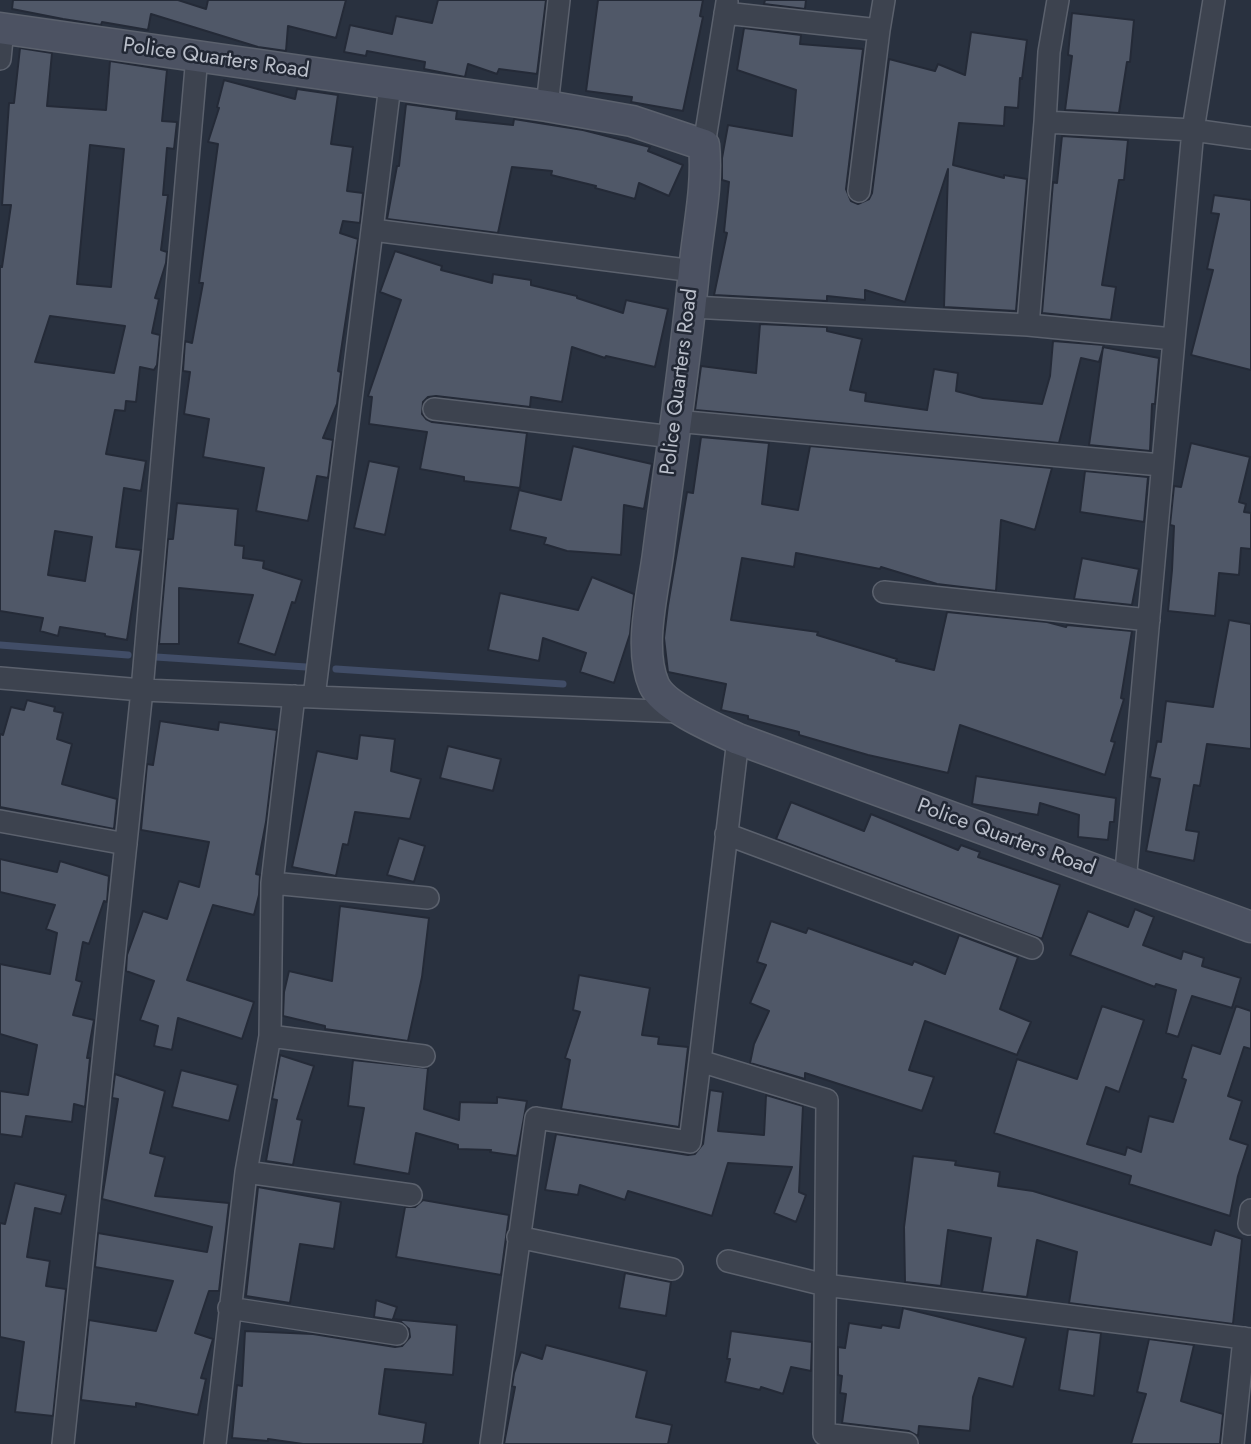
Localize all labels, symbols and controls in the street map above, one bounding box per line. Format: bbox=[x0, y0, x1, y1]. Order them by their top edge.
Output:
street label: Police Quarters Road bbox=[121, 33, 311, 85]
street label: Police Quarters Road bbox=[656, 287, 704, 477]
street label: Police Quarters Road bbox=[913, 794, 1099, 882]

